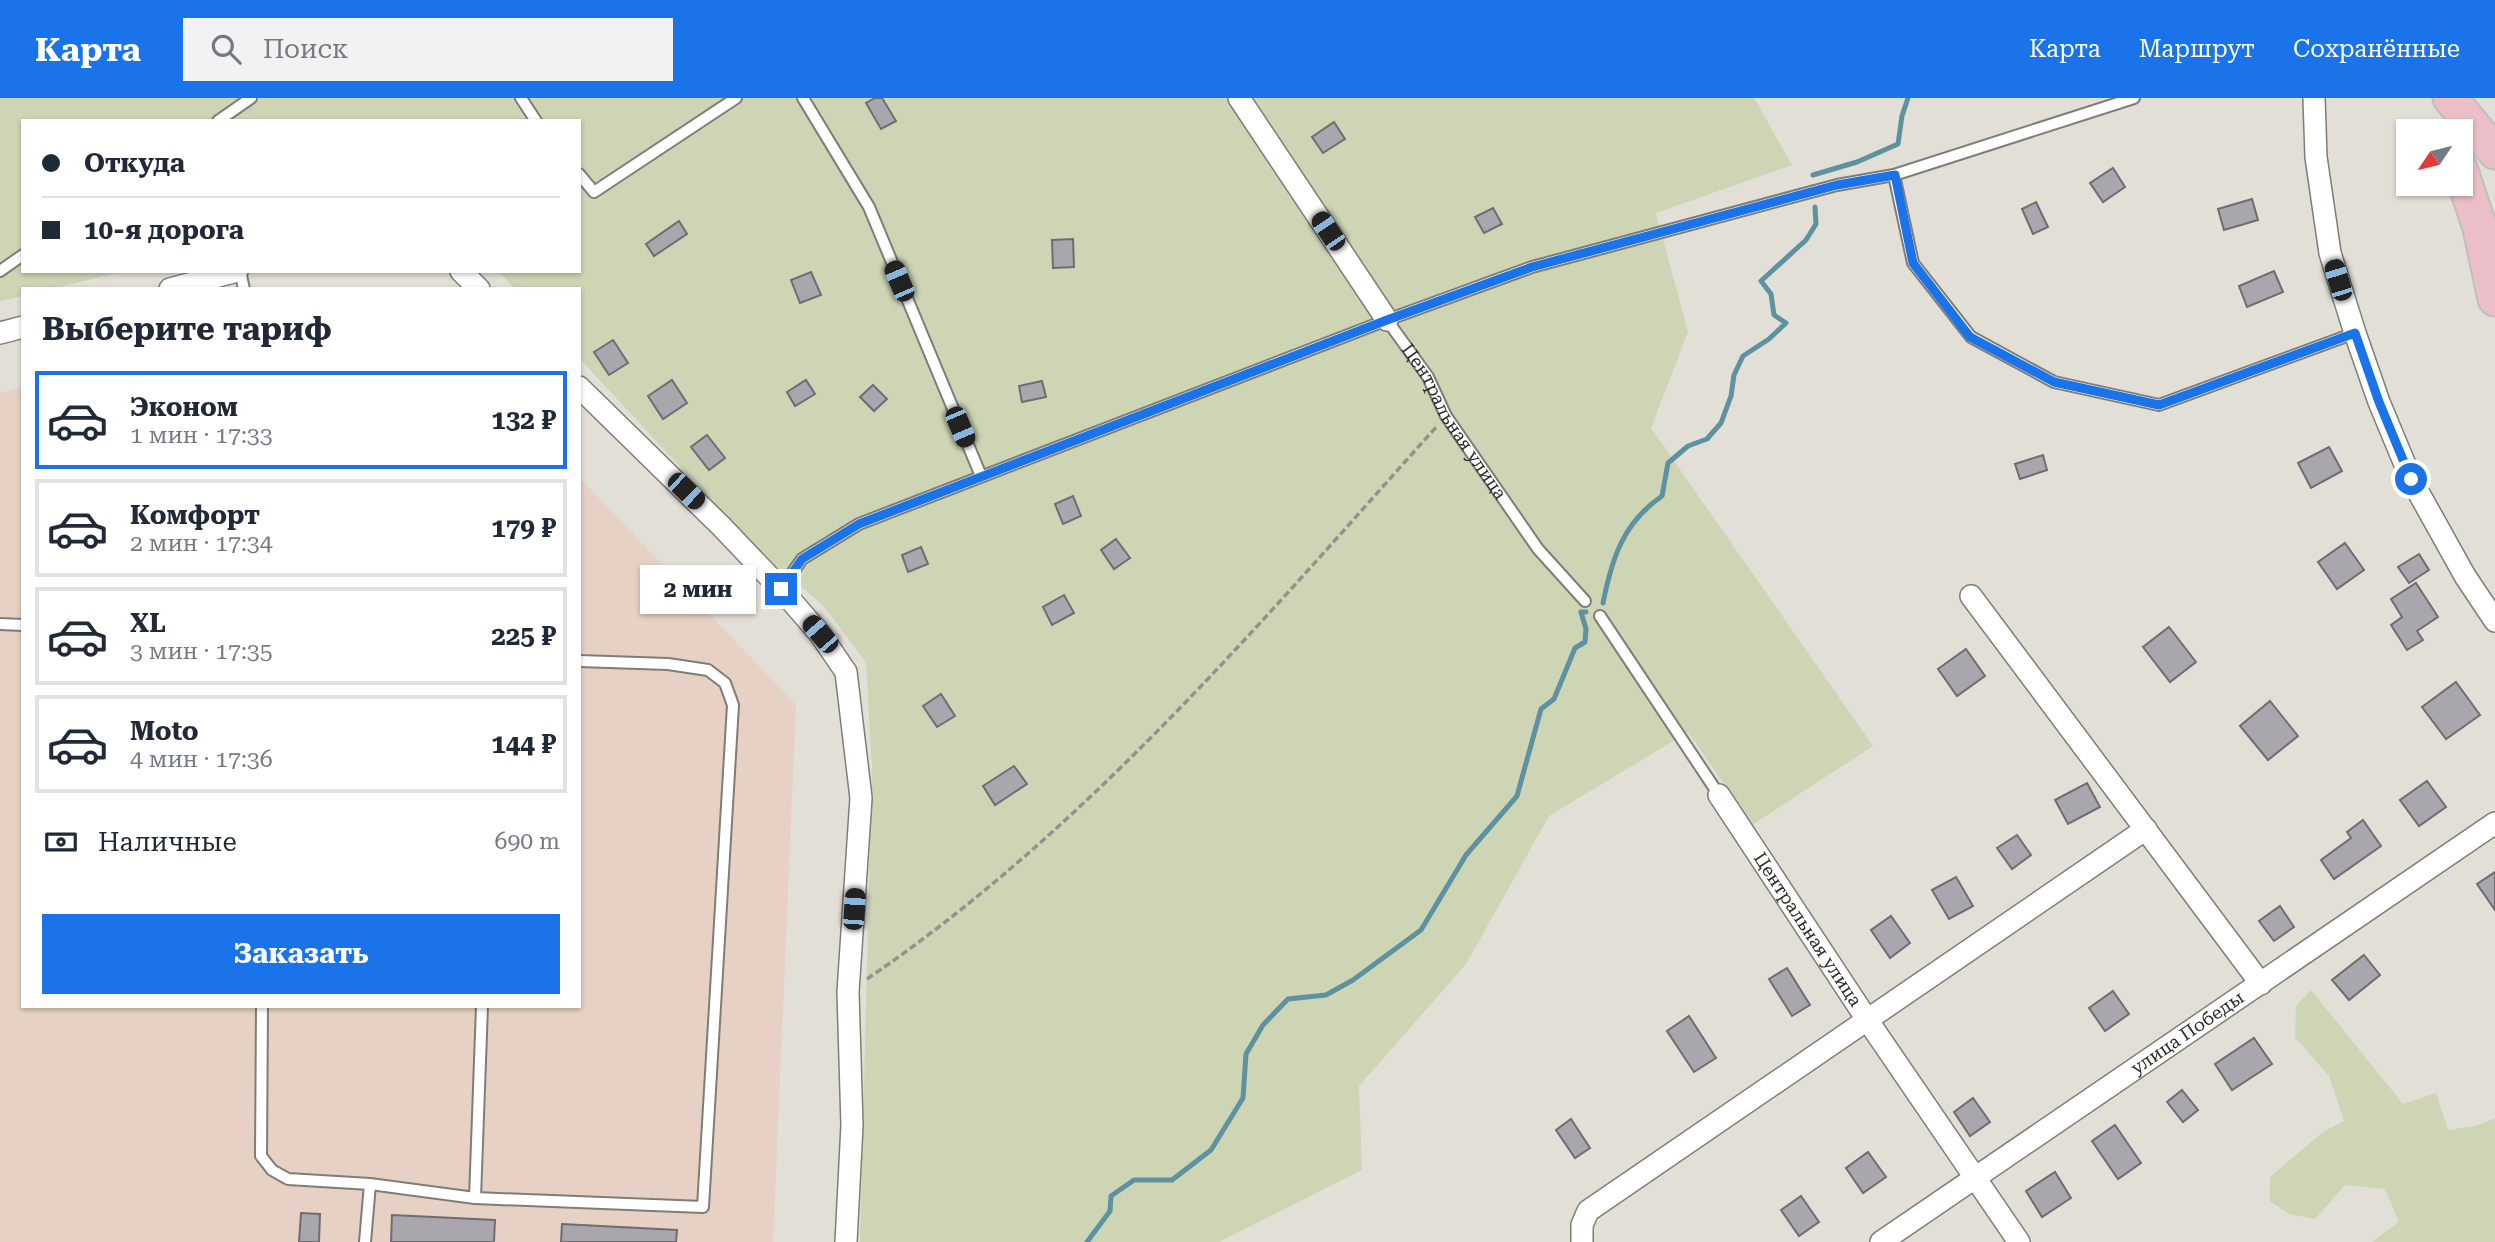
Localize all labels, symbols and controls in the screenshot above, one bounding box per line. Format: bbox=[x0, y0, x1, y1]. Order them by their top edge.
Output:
search box bbox=[183, 18, 673, 81]
text: Карта bbox=[35, 30, 141, 69]
icon: search bbox=[207, 30, 245, 68]
text: Поиск bbox=[263, 34, 349, 64]
text: Карта bbox=[2029, 35, 2101, 63]
text: Маршрут bbox=[2139, 35, 2255, 63]
text: Сохранённые bbox=[2293, 35, 2460, 63]
north arrow bbox=[2396, 119, 2473, 196]
map controls bbox=[2396, 119, 2473, 196]
text: Откуда bbox=[84, 148, 185, 178]
car bbox=[1308, 208, 1349, 254]
text: 10-я дорога bbox=[84, 215, 244, 245]
car bbox=[2322, 257, 2355, 303]
car bbox=[882, 258, 917, 304]
text: Выберите тариф bbox=[42, 310, 332, 348]
street label: Центральная улица bbox=[1397, 339, 1512, 503]
icon: car bbox=[46, 389, 109, 452]
text: Эконом bbox=[130, 392, 238, 422]
car bbox=[943, 404, 978, 450]
text: 132 ₽ bbox=[491, 405, 556, 435]
text: 1 мин · 17:33 bbox=[130, 422, 273, 449]
route start bbox=[2395, 463, 2427, 495]
car bbox=[664, 469, 709, 513]
icon: car bbox=[46, 497, 109, 560]
text: Комфорт bbox=[130, 500, 260, 530]
text: 179 ₽ bbox=[491, 513, 556, 543]
text: 2 мин · 17:34 bbox=[130, 530, 273, 557]
callout: 2 мин bbox=[641, 564, 756, 614]
route end bbox=[765, 573, 797, 605]
text: 2 мин bbox=[664, 576, 732, 603]
icon: car bbox=[46, 605, 109, 668]
text: XL bbox=[130, 608, 166, 638]
car bbox=[799, 611, 842, 657]
text: 225 ₽ bbox=[491, 621, 556, 651]
text: 3 мин · 17:35 bbox=[130, 638, 273, 665]
icon: car bbox=[46, 713, 109, 776]
text: Moto bbox=[130, 716, 199, 746]
text: 144 ₽ bbox=[491, 729, 556, 759]
text: 4 мин · 17:36 bbox=[130, 746, 273, 773]
icon: cash bbox=[42, 823, 80, 861]
text: Наличные bbox=[98, 827, 237, 857]
text: 690 m bbox=[495, 828, 560, 855]
street label: Центральная улица bbox=[1750, 848, 1867, 1010]
car bbox=[843, 887, 866, 931]
button: Заказать bbox=[42, 914, 560, 994]
street label: улица Победы bbox=[2127, 986, 2248, 1078]

